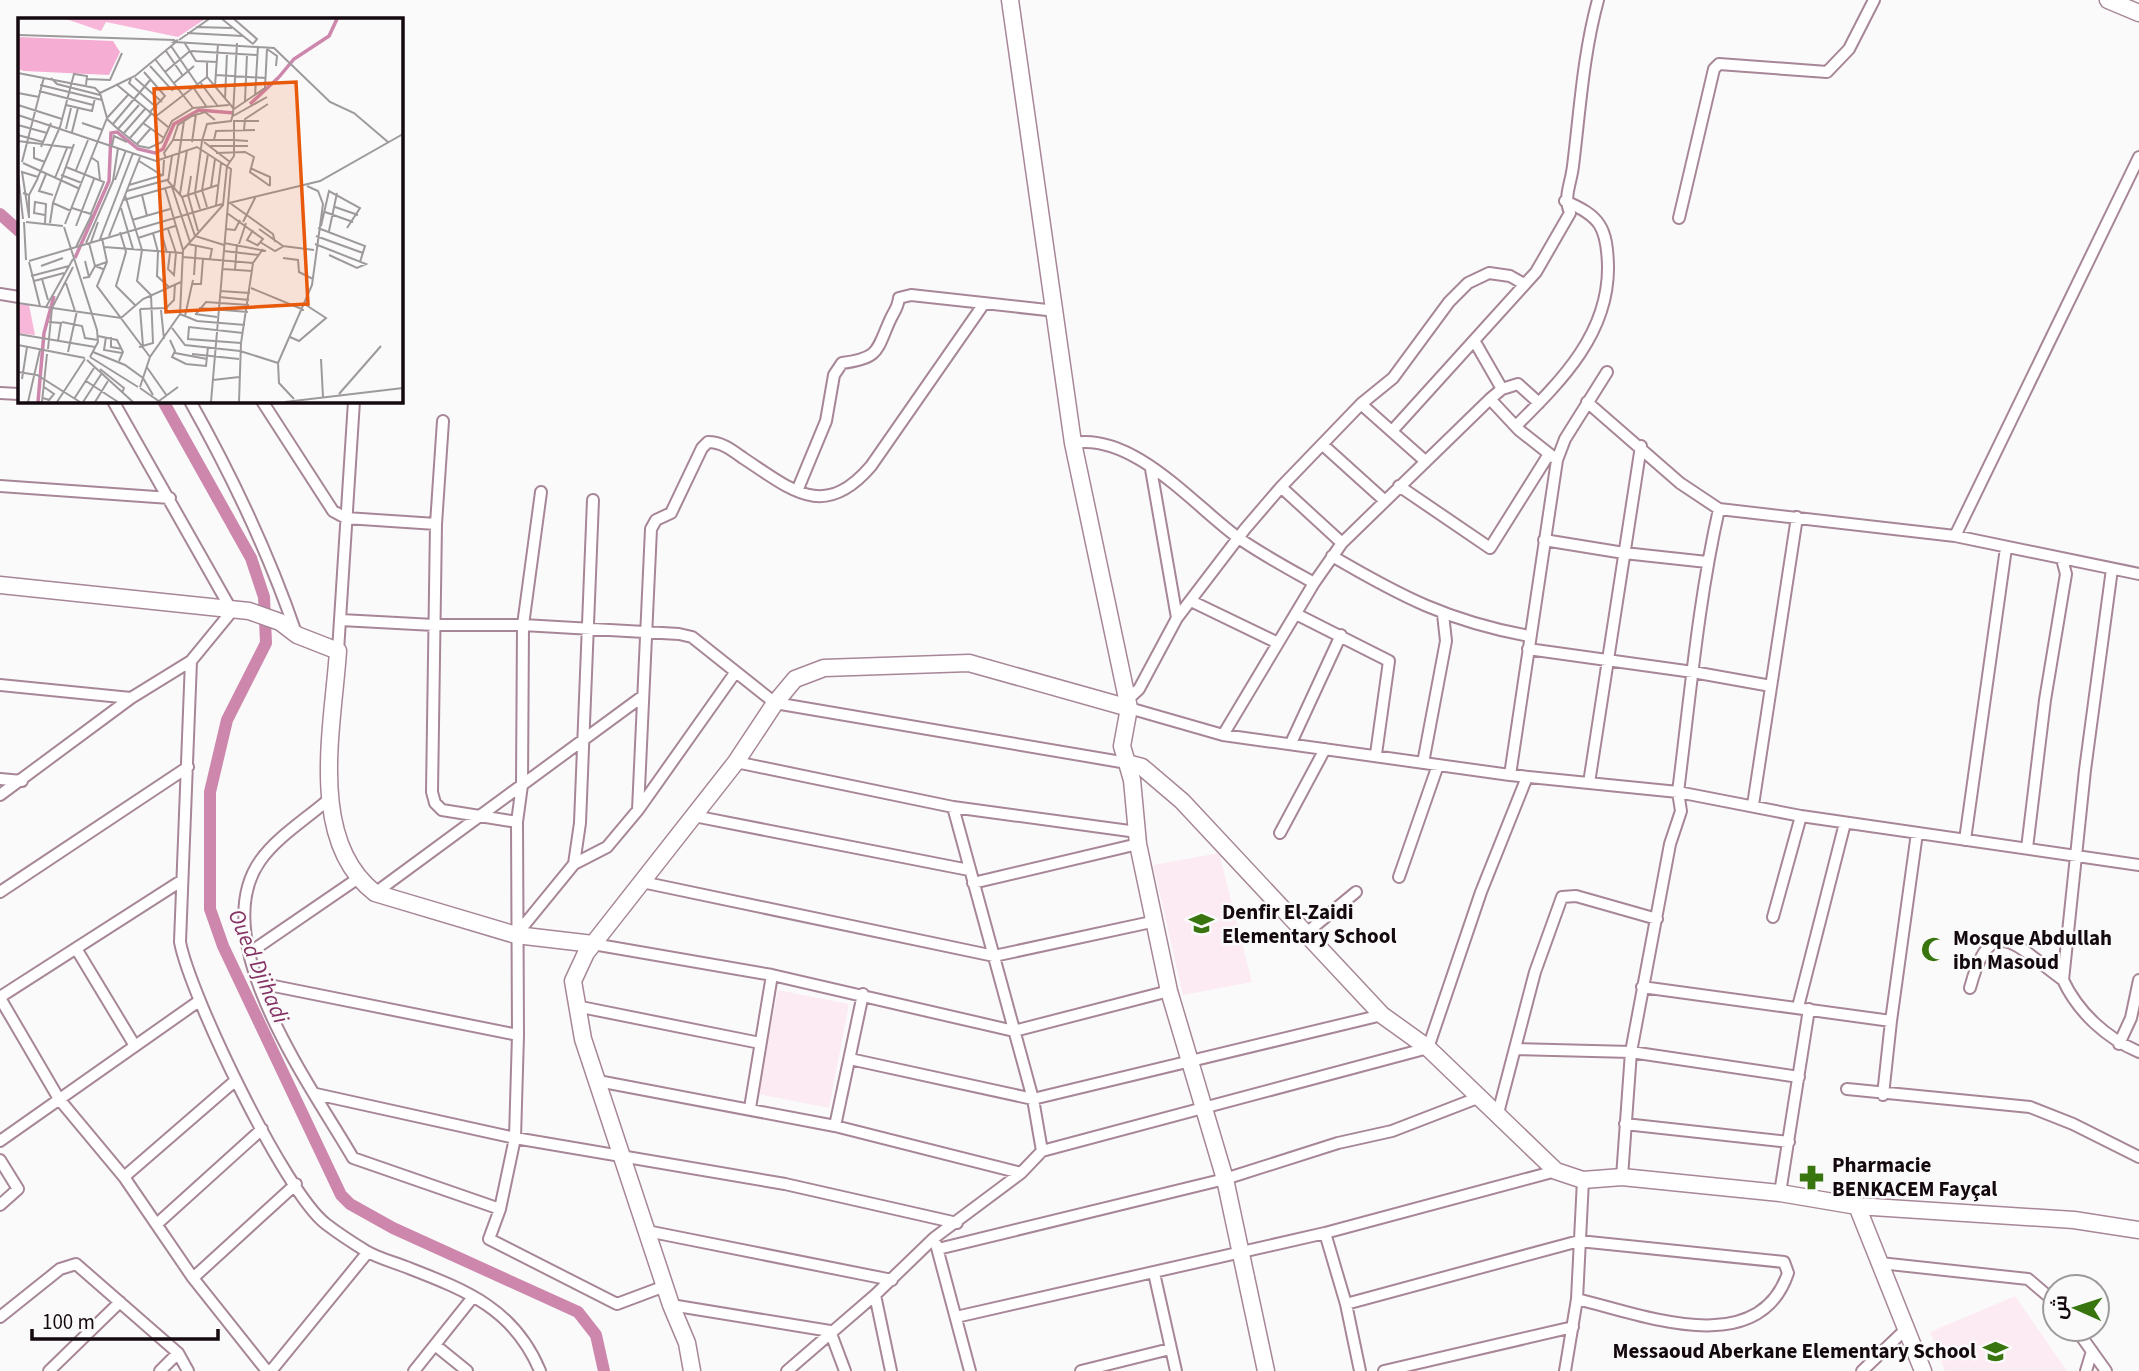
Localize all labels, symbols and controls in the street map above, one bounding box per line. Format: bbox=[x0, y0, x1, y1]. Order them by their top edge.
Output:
inset map bbox=[18, 18, 402, 402]
place label: Denfir El-Zaidi Elementary School bbox=[1222, 897, 1396, 951]
water label: Oued Djihadi bbox=[220, 904, 298, 1029]
school or university icon: Denfir El-Zaidi Elementary School bbox=[1188, 910, 1216, 938]
place label: Mosque Abdullah ibn Masoud bbox=[1953, 923, 2112, 977]
mosque icon: Mosque Abdullah ibn Masoud bbox=[1919, 936, 1947, 964]
place label: Pharmacie BENKACEM Fayçal bbox=[1832, 1150, 1997, 1204]
pharmacy icon: Pharmacie BENKACEM Fayçal bbox=[1798, 1163, 1826, 1191]
north arrow bbox=[2041, 1273, 2111, 1343]
text: ش bbox=[2046, 1294, 2075, 1320]
scale bar bbox=[32, 1298, 217, 1342]
text: 100 m bbox=[42, 1307, 95, 1337]
place label: Messaoud Aberkane Elementary School bbox=[1612, 1336, 1976, 1366]
school or university icon: Messaoud Aberkane Elementary School bbox=[1982, 1337, 2010, 1365]

